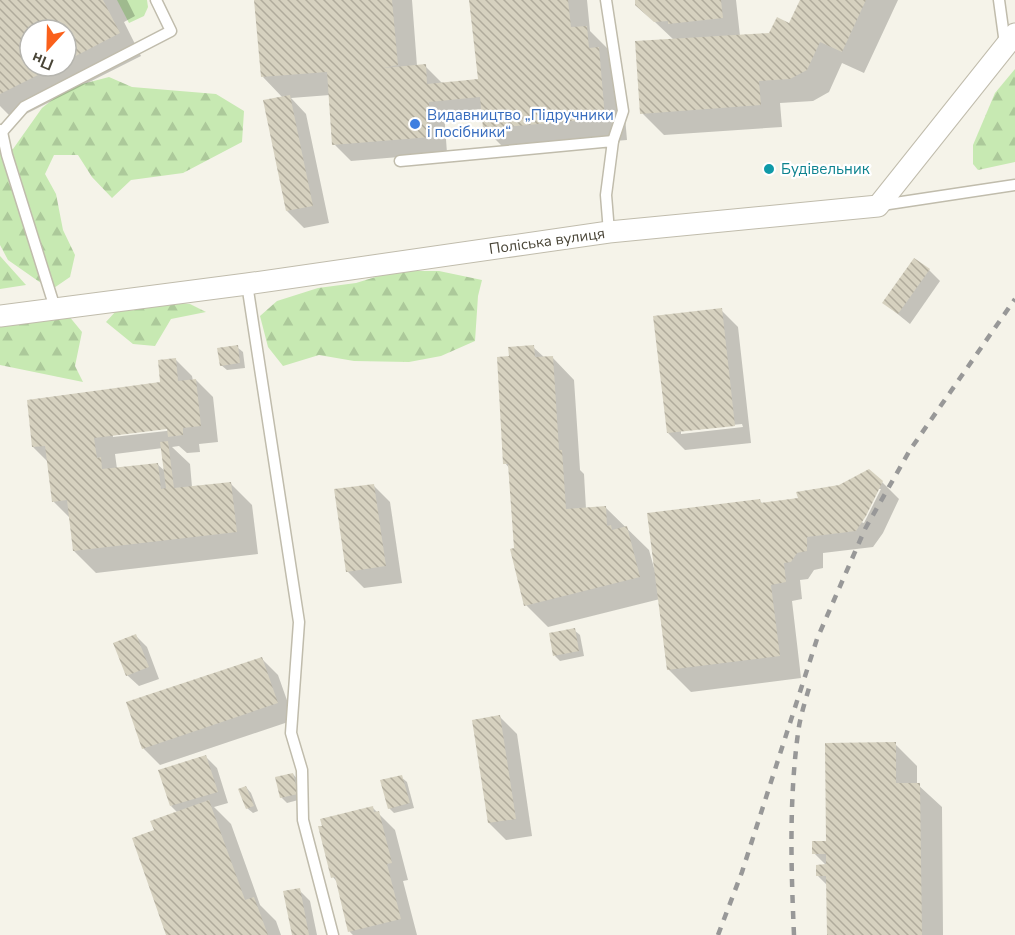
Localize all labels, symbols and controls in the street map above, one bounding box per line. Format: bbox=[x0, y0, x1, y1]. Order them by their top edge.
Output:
north arrow bbox=[18, 18, 78, 78]
text: Пн bbox=[28, 47, 57, 75]
place label: Видавництво „Підручники і посібники“ bbox=[427, 105, 614, 142]
marker: Видавництво „Підручники і посібники“ bbox=[408, 117, 422, 131]
place label: Будівельник bbox=[781, 159, 870, 179]
marker: Будівельник bbox=[762, 162, 776, 176]
street label: Поліська вулиця bbox=[488, 223, 606, 259]

